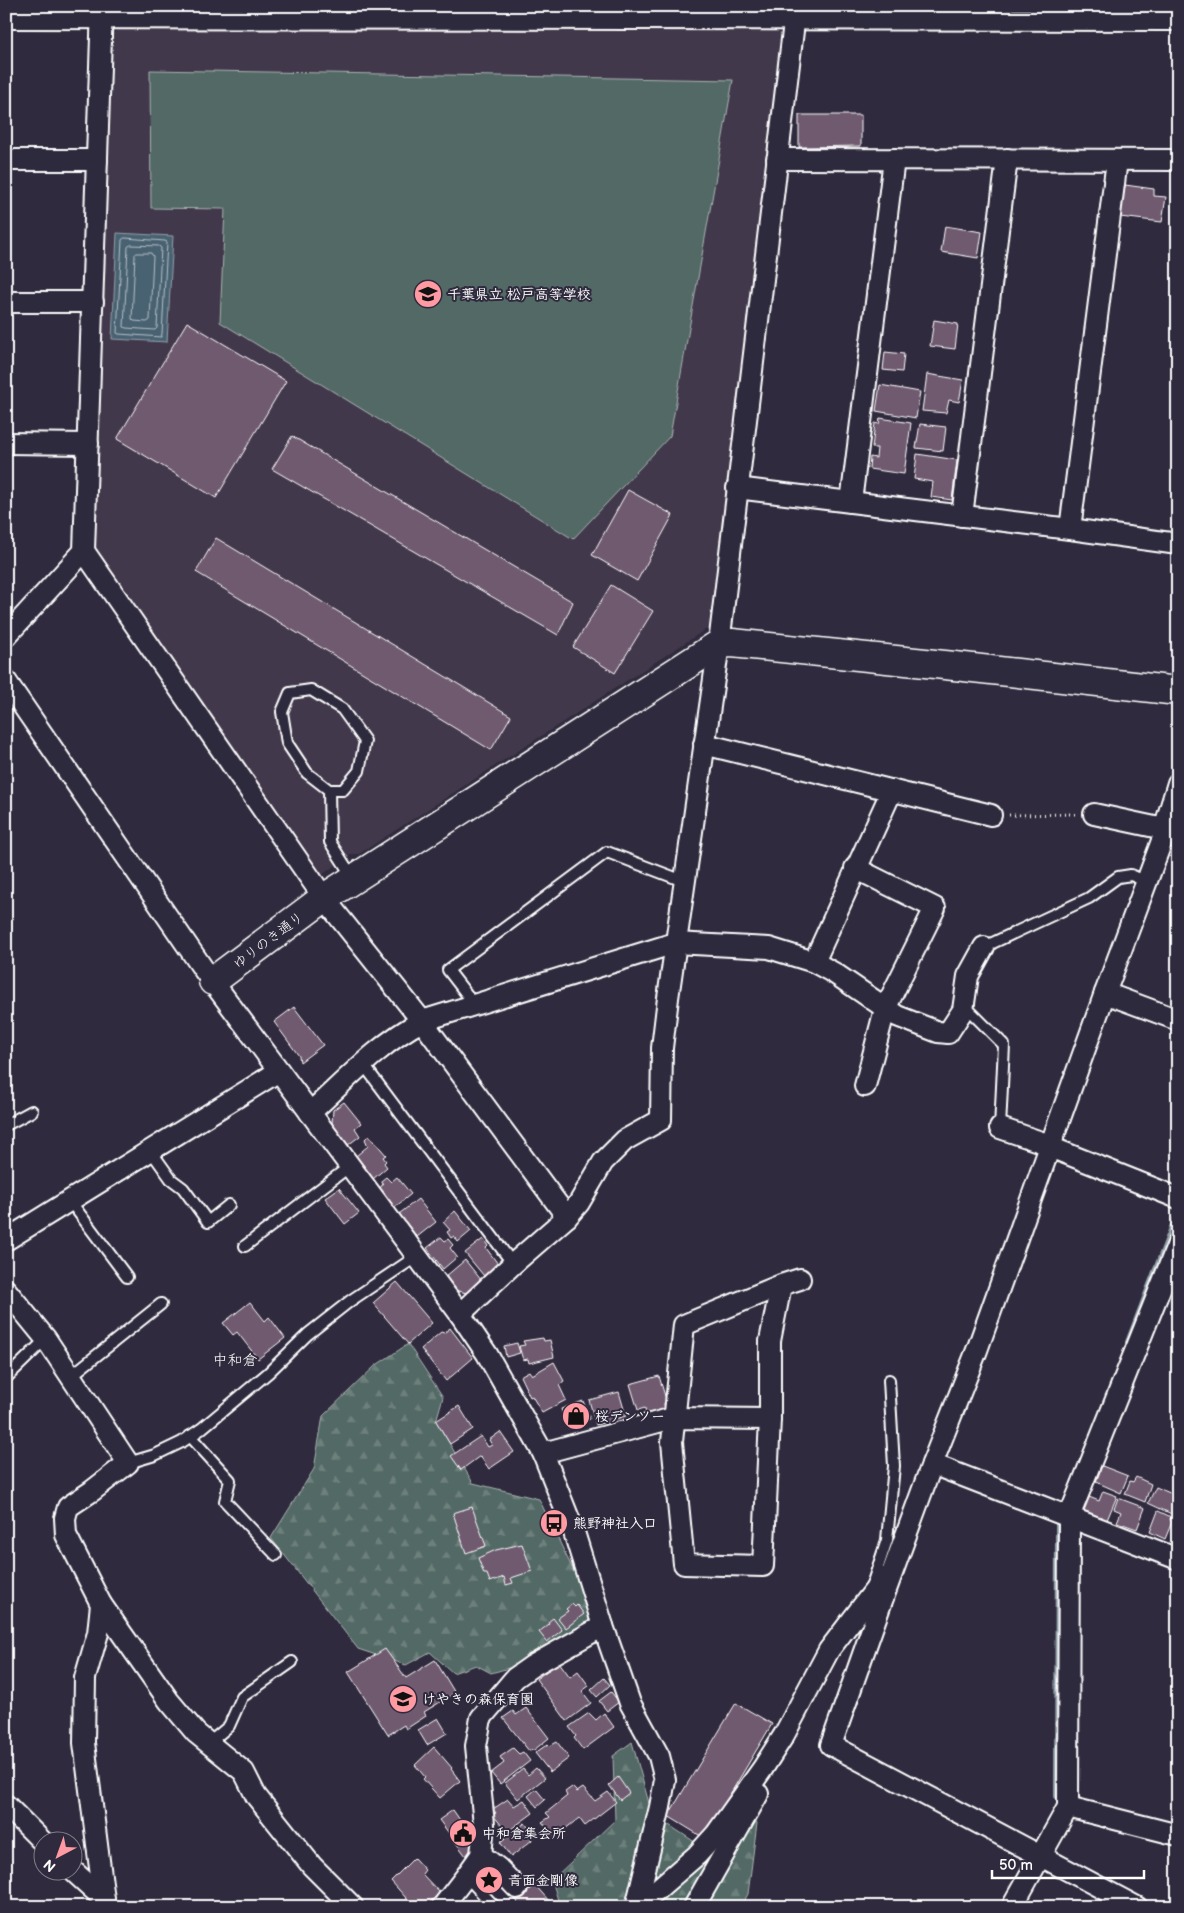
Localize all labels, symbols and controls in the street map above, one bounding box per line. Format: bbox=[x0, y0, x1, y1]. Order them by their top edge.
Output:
school or university icon: 千葉県立 松戸高等学校 bbox=[413, 279, 443, 309]
place label: 千葉県立 松戸高等学校 bbox=[447, 286, 591, 303]
street label: ゆりのき通り bbox=[230, 908, 307, 972]
district label: 中和倉 bbox=[212, 1351, 258, 1370]
shop icon: 桜デンソー bbox=[561, 1401, 591, 1431]
place label: 桜デンソー bbox=[595, 1408, 665, 1425]
bus stop icon: 熊野神社入口 bbox=[539, 1508, 569, 1538]
place label: 熊野神社入口 bbox=[573, 1515, 657, 1532]
school or university icon: けやきの森保育園 bbox=[388, 1684, 418, 1714]
place label: けやきの森保育園 bbox=[422, 1691, 534, 1708]
public building icon: 中和倉集会所 bbox=[448, 1818, 478, 1848]
place label: 中和倉集会所 bbox=[482, 1825, 566, 1842]
north arrow bbox=[32, 1830, 82, 1880]
scale bar bbox=[992, 1848, 1144, 1880]
text: N bbox=[40, 1856, 59, 1875]
text: 50 m bbox=[999, 1856, 1033, 1875]
place icon: 青面金剛像 bbox=[474, 1865, 504, 1895]
place label: 青面金剛像 bbox=[508, 1872, 578, 1889]

